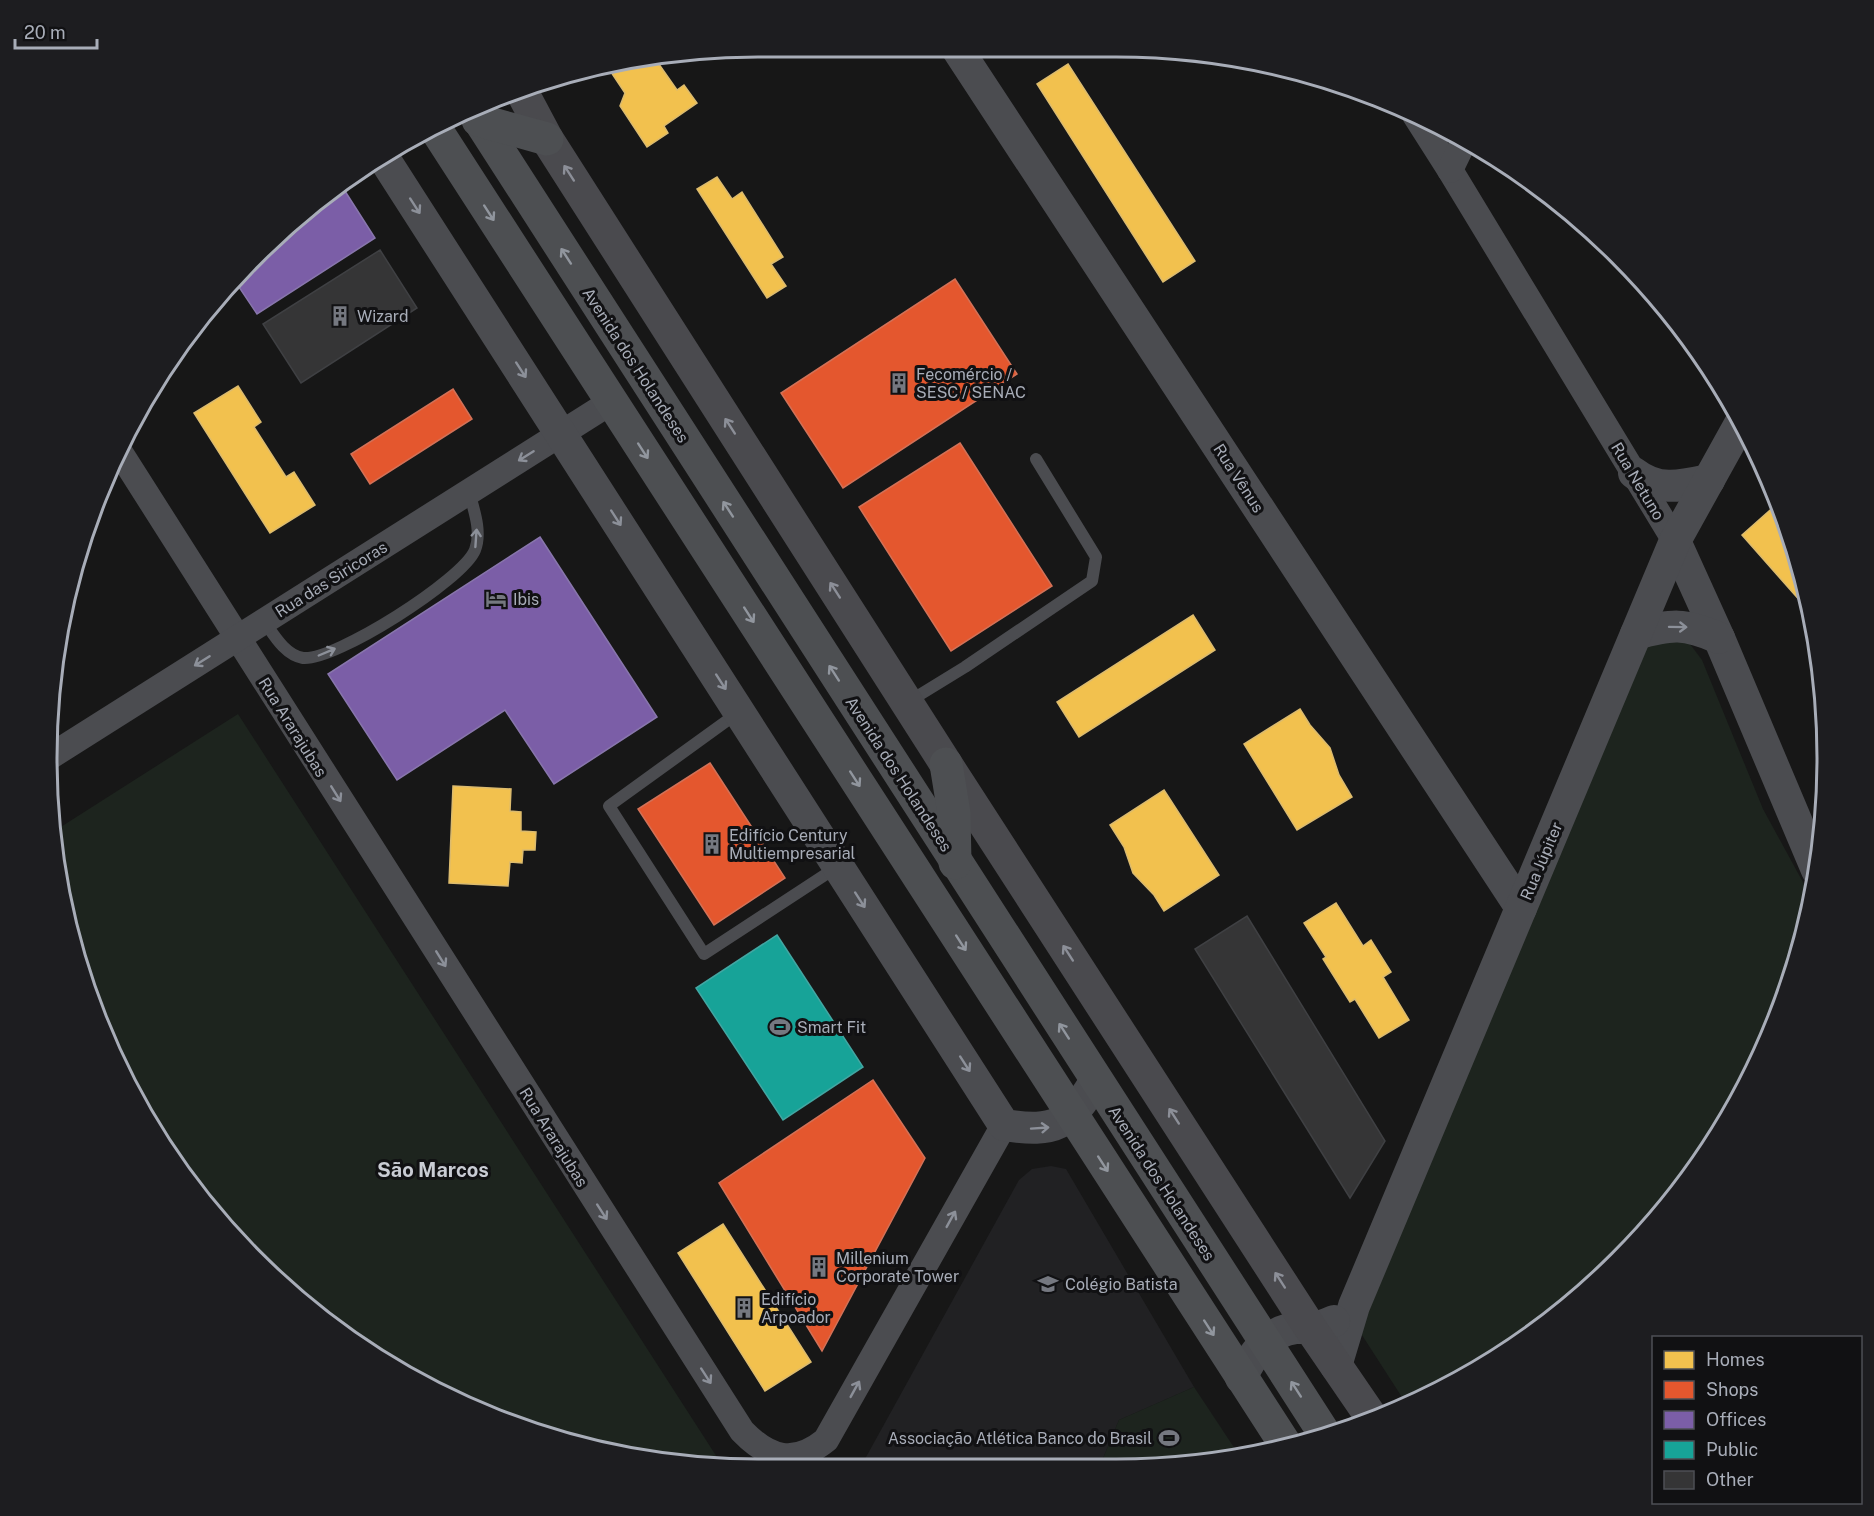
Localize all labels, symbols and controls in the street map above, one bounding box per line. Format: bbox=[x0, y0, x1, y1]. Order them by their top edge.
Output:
scale bar bbox=[15, 12, 98, 50]
text: 20 m bbox=[24, 22, 66, 43]
one-way arrow bbox=[563, 165, 575, 182]
one-way arrow bbox=[409, 197, 421, 214]
one-way arrow bbox=[483, 204, 495, 221]
one-way arrow bbox=[560, 248, 572, 265]
street label: Avenida dos Holandeses bbox=[578, 284, 693, 446]
building icon: Wizard bbox=[328, 304, 352, 328]
place label: Wizard bbox=[357, 307, 409, 326]
one-way arrow bbox=[514, 361, 527, 378]
place label: Fecomércio / SESC / SENAC bbox=[916, 365, 1026, 402]
building icon: Fecomércio / SESC / SENAC bbox=[887, 371, 911, 395]
one-way arrow bbox=[724, 418, 736, 435]
street label: Rua Netuno bbox=[1607, 439, 1668, 524]
street label: Rua Vênus bbox=[1209, 440, 1268, 516]
one-way arrow bbox=[638, 442, 650, 459]
one-way arrow bbox=[518, 450, 535, 462]
one-way arrow bbox=[722, 500, 735, 517]
one-way arrow bbox=[610, 509, 622, 526]
one-way arrow bbox=[471, 529, 482, 548]
street label: Rua das Siricoras bbox=[272, 537, 391, 621]
one-way arrow bbox=[829, 582, 842, 599]
hotel icon: Ibis bbox=[484, 587, 508, 611]
place label: Ibis bbox=[513, 590, 539, 609]
one-way arrow bbox=[743, 606, 755, 623]
one-way arrow bbox=[1668, 621, 1687, 633]
one-way arrow bbox=[317, 646, 335, 657]
one-way arrow bbox=[194, 655, 211, 667]
one-way arrow bbox=[827, 664, 840, 681]
one-way arrow bbox=[716, 673, 728, 690]
street label: Rua Ararajubas bbox=[254, 674, 331, 780]
street label: Avenida dos Holandeses bbox=[841, 693, 956, 855]
one-way arrow bbox=[849, 770, 861, 787]
one-way arrow bbox=[330, 785, 342, 802]
street label: Rua Júpiter bbox=[1516, 819, 1566, 903]
place label: Edifício Century Multiempresarial bbox=[729, 826, 856, 863]
building icon: Edifício Century Multiempresarial bbox=[700, 832, 724, 856]
one-way arrow bbox=[853, 891, 866, 908]
one-way arrow bbox=[955, 934, 967, 951]
one-way arrow bbox=[1061, 944, 1074, 961]
one-way arrow bbox=[434, 950, 447, 967]
sports icon: Smart Fit bbox=[768, 1015, 792, 1039]
place label: Smart Fit bbox=[797, 1018, 866, 1037]
one-way arrow bbox=[1058, 1023, 1070, 1040]
one-way arrow bbox=[959, 1055, 971, 1072]
street label: Rua Ararajubas bbox=[515, 1084, 592, 1190]
street label: Avenida dos Holandeses bbox=[1104, 1102, 1219, 1264]
one-way arrow bbox=[1167, 1108, 1180, 1125]
one-way arrow bbox=[1029, 1122, 1049, 1133]
one-way arrow bbox=[1098, 1155, 1110, 1172]
district label: São Marcos bbox=[377, 1158, 489, 1182]
one-way arrow bbox=[596, 1203, 608, 1220]
one-way arrow bbox=[945, 1211, 957, 1228]
place label: Millenium Corporate Tower bbox=[836, 1249, 959, 1286]
building icon: Millenium Corporate Tower bbox=[807, 1255, 831, 1279]
school or university icon: Colégio Batista bbox=[1036, 1272, 1060, 1296]
one-way arrow bbox=[1273, 1272, 1285, 1289]
place label: Colégio Batista bbox=[1065, 1275, 1178, 1294]
place label: Edifício Arpoador bbox=[761, 1290, 831, 1327]
building icon: Edifício Arpoador bbox=[732, 1296, 756, 1320]
one-way arrow bbox=[1203, 1319, 1215, 1336]
legend bbox=[1652, 1336, 1862, 1504]
text: Homes bbox=[1706, 1349, 1765, 1370]
one-way arrow bbox=[701, 1367, 713, 1384]
text: Shops bbox=[1706, 1379, 1758, 1400]
one-way arrow bbox=[849, 1381, 861, 1398]
one-way arrow bbox=[1289, 1381, 1302, 1398]
text: Offices bbox=[1706, 1409, 1766, 1430]
sports icon: Associação Atlética Banco do Brasil bbox=[1157, 1426, 1181, 1450]
place label: Associação Atlética Banco do Brasil bbox=[888, 1429, 1152, 1448]
text: Public bbox=[1706, 1439, 1758, 1460]
text: Other bbox=[1706, 1469, 1754, 1490]

